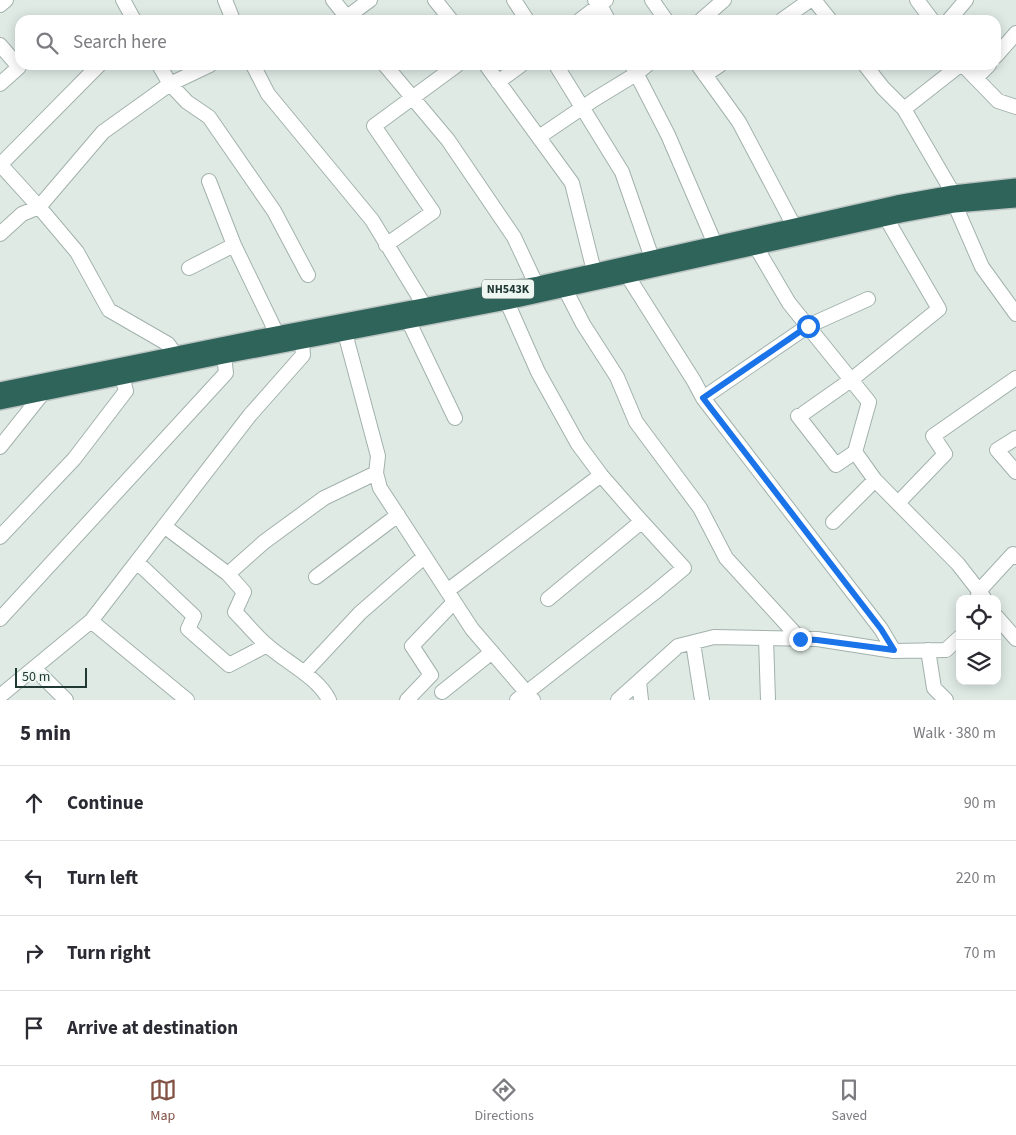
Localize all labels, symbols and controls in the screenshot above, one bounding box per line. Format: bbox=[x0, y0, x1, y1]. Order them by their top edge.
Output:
search box bbox=[15, 15, 1001, 70]
icon: search bbox=[33, 29, 61, 57]
text: Search here bbox=[73, 29, 167, 56]
road number: NH543K bbox=[482, 280, 534, 298]
route start bbox=[797, 315, 820, 338]
map controls bbox=[956, 595, 1001, 685]
button: locate bbox=[956, 595, 1001, 640]
route end bbox=[789, 628, 812, 651]
button: layers bbox=[956, 640, 1001, 685]
scale bar bbox=[15, 665, 88, 688]
text: 50 m bbox=[22, 667, 50, 687]
text: 5 min bbox=[20, 718, 71, 748]
text: Walk · 380 m bbox=[913, 722, 996, 744]
icon: ahead bbox=[20, 789, 48, 817]
text: Continue bbox=[67, 790, 144, 817]
text: 90 m bbox=[964, 792, 996, 814]
icon: left bbox=[20, 864, 48, 892]
text: Turn left bbox=[67, 865, 138, 892]
text: 220 m bbox=[956, 867, 996, 889]
icon: right bbox=[20, 939, 48, 967]
text: Turn right bbox=[67, 940, 151, 967]
text: 70 m bbox=[964, 942, 996, 964]
icon: arrive bbox=[20, 1014, 48, 1042]
text: Arrive at destination bbox=[67, 1015, 238, 1042]
tab: Map bbox=[149, 1076, 177, 1126]
tab: Directions bbox=[475, 1076, 534, 1126]
tab: Saved bbox=[831, 1076, 867, 1126]

